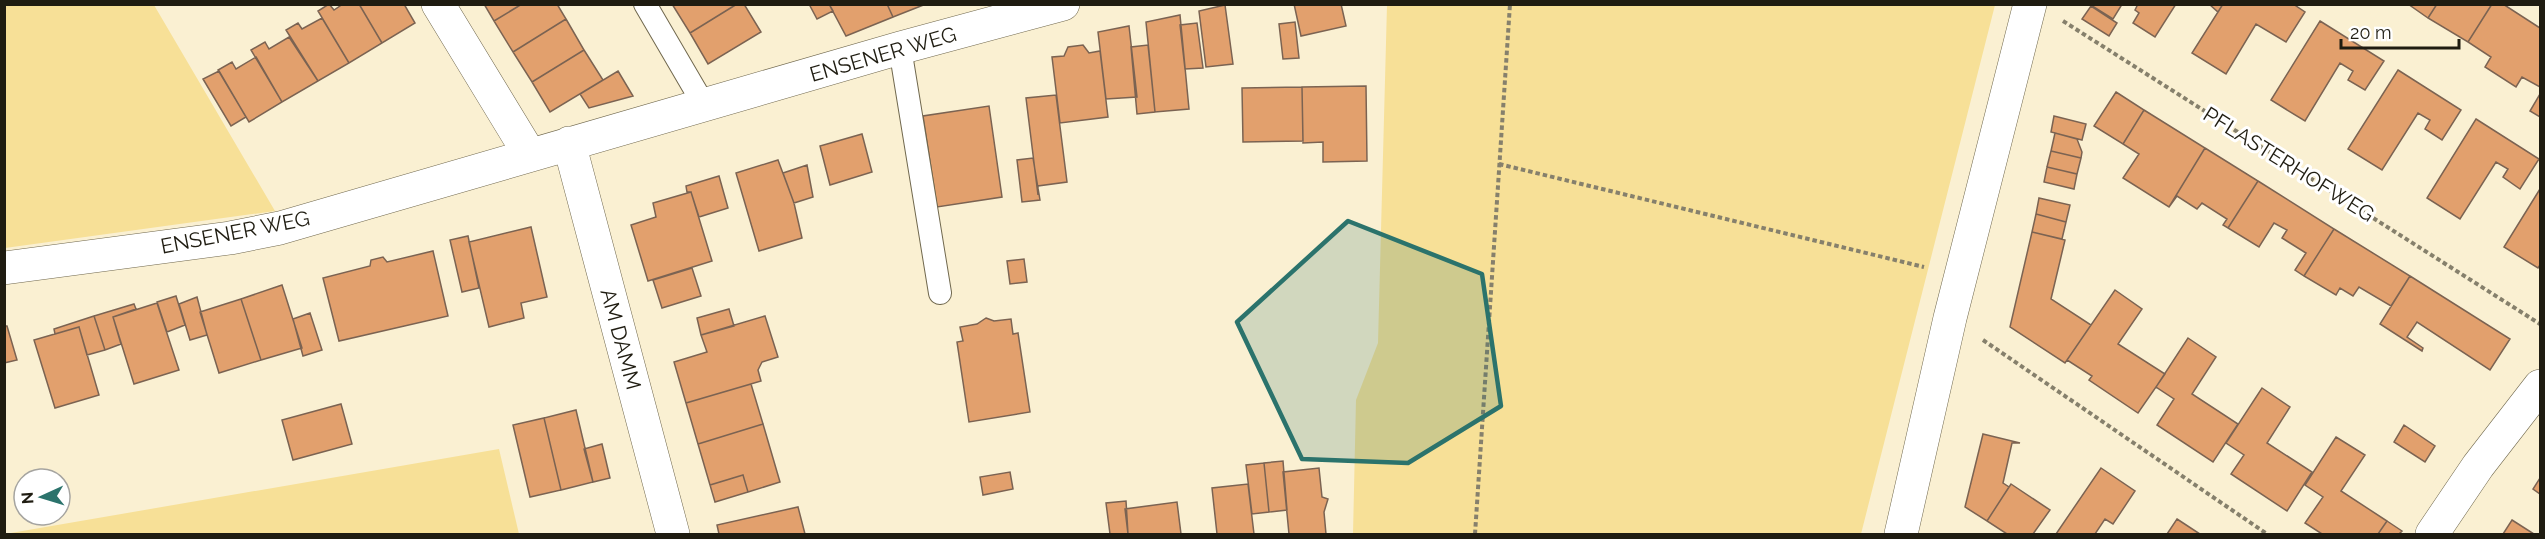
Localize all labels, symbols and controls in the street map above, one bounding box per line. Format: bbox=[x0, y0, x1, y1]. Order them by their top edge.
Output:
scale bar bbox=[2341, 12, 2460, 50]
street label: ENSENER WEG bbox=[807, 21, 959, 87]
text: 20 m bbox=[2350, 22, 2392, 43]
street label: PFLASTERHOFWEG bbox=[2199, 101, 2379, 227]
street label: ENSENER WEG bbox=[158, 205, 312, 259]
street label: AM DAMM bbox=[596, 286, 646, 392]
north arrow bbox=[12, 467, 72, 527]
text: N bbox=[18, 491, 37, 505]

